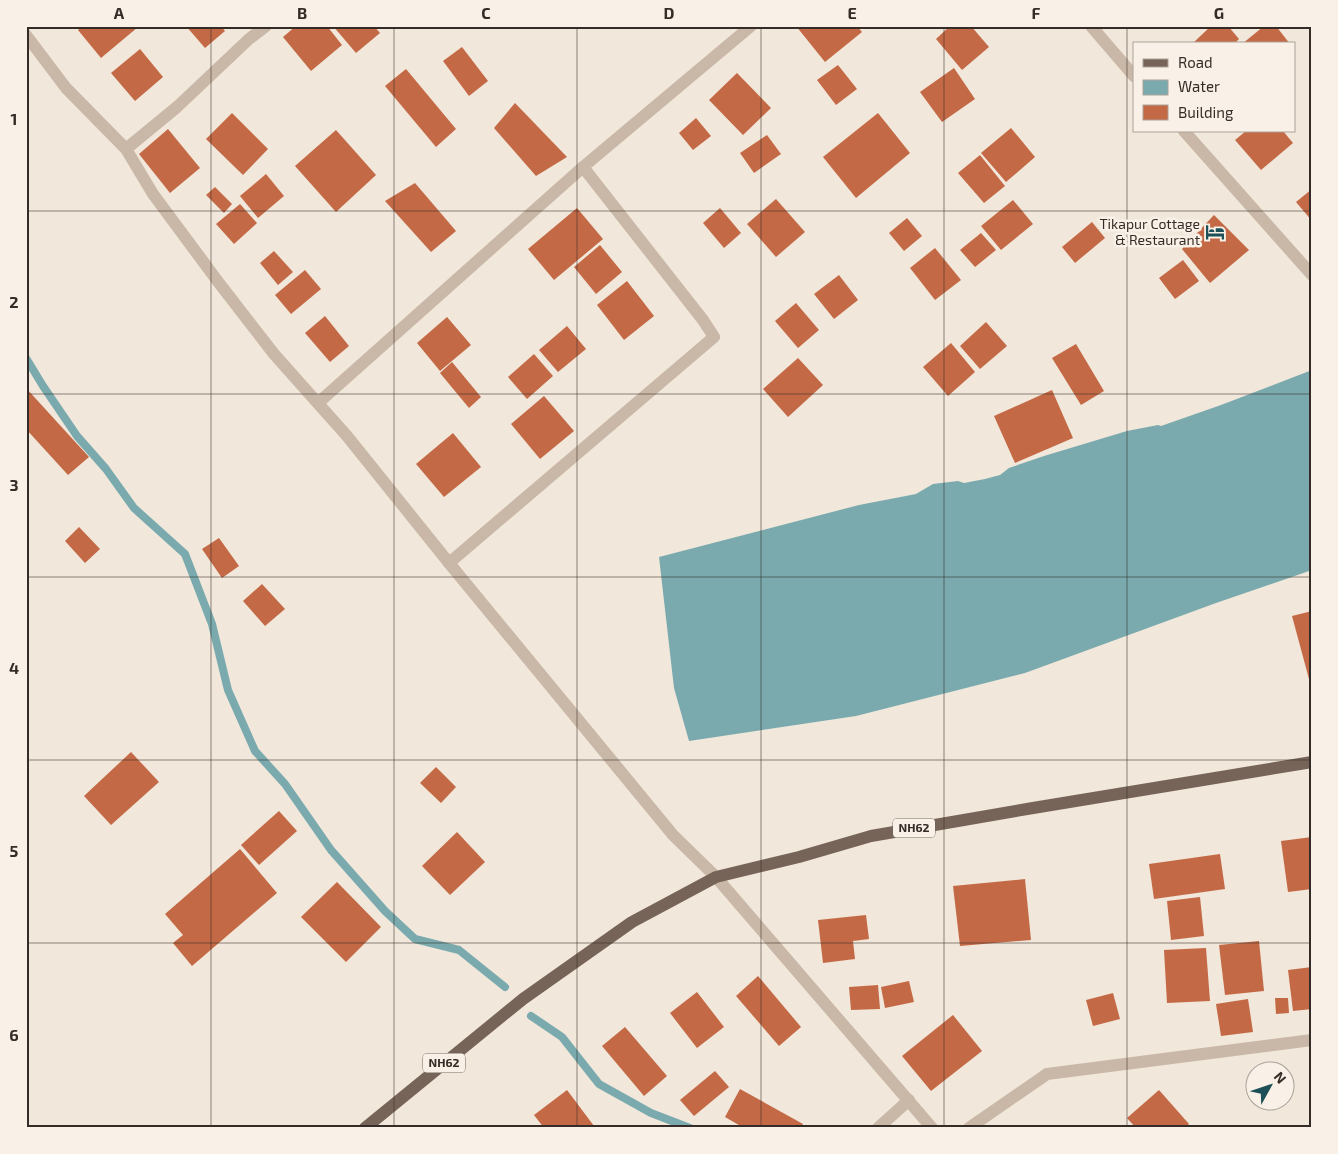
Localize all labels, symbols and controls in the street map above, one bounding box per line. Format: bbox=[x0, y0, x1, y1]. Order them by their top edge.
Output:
text: A bbox=[114, 3, 125, 22]
text: B bbox=[297, 3, 307, 22]
text: C bbox=[481, 3, 491, 22]
text: D bbox=[664, 3, 675, 22]
text: E bbox=[847, 3, 857, 22]
text: F bbox=[1032, 3, 1041, 22]
text: G bbox=[1214, 3, 1224, 22]
legend bbox=[1133, 42, 1296, 132]
text: Road bbox=[1178, 53, 1213, 71]
text: Water bbox=[1178, 77, 1220, 95]
text: Building bbox=[1178, 103, 1234, 121]
text: 1 bbox=[11, 109, 17, 128]
place label: Tikapur Cottage & Restaurant bbox=[1099, 215, 1200, 248]
hotel icon: Tikapur Cottage & Restaurant bbox=[1204, 221, 1226, 243]
text: 2 bbox=[9, 292, 19, 311]
text: 3 bbox=[9, 475, 19, 494]
text: 4 bbox=[9, 658, 19, 677]
road number: NH62 bbox=[893, 818, 935, 838]
text: 5 bbox=[10, 841, 19, 860]
text: 6 bbox=[9, 1025, 19, 1044]
road number: NH62 bbox=[423, 1054, 465, 1072]
north arrow bbox=[1246, 1062, 1296, 1112]
text: N bbox=[1271, 1068, 1290, 1087]

